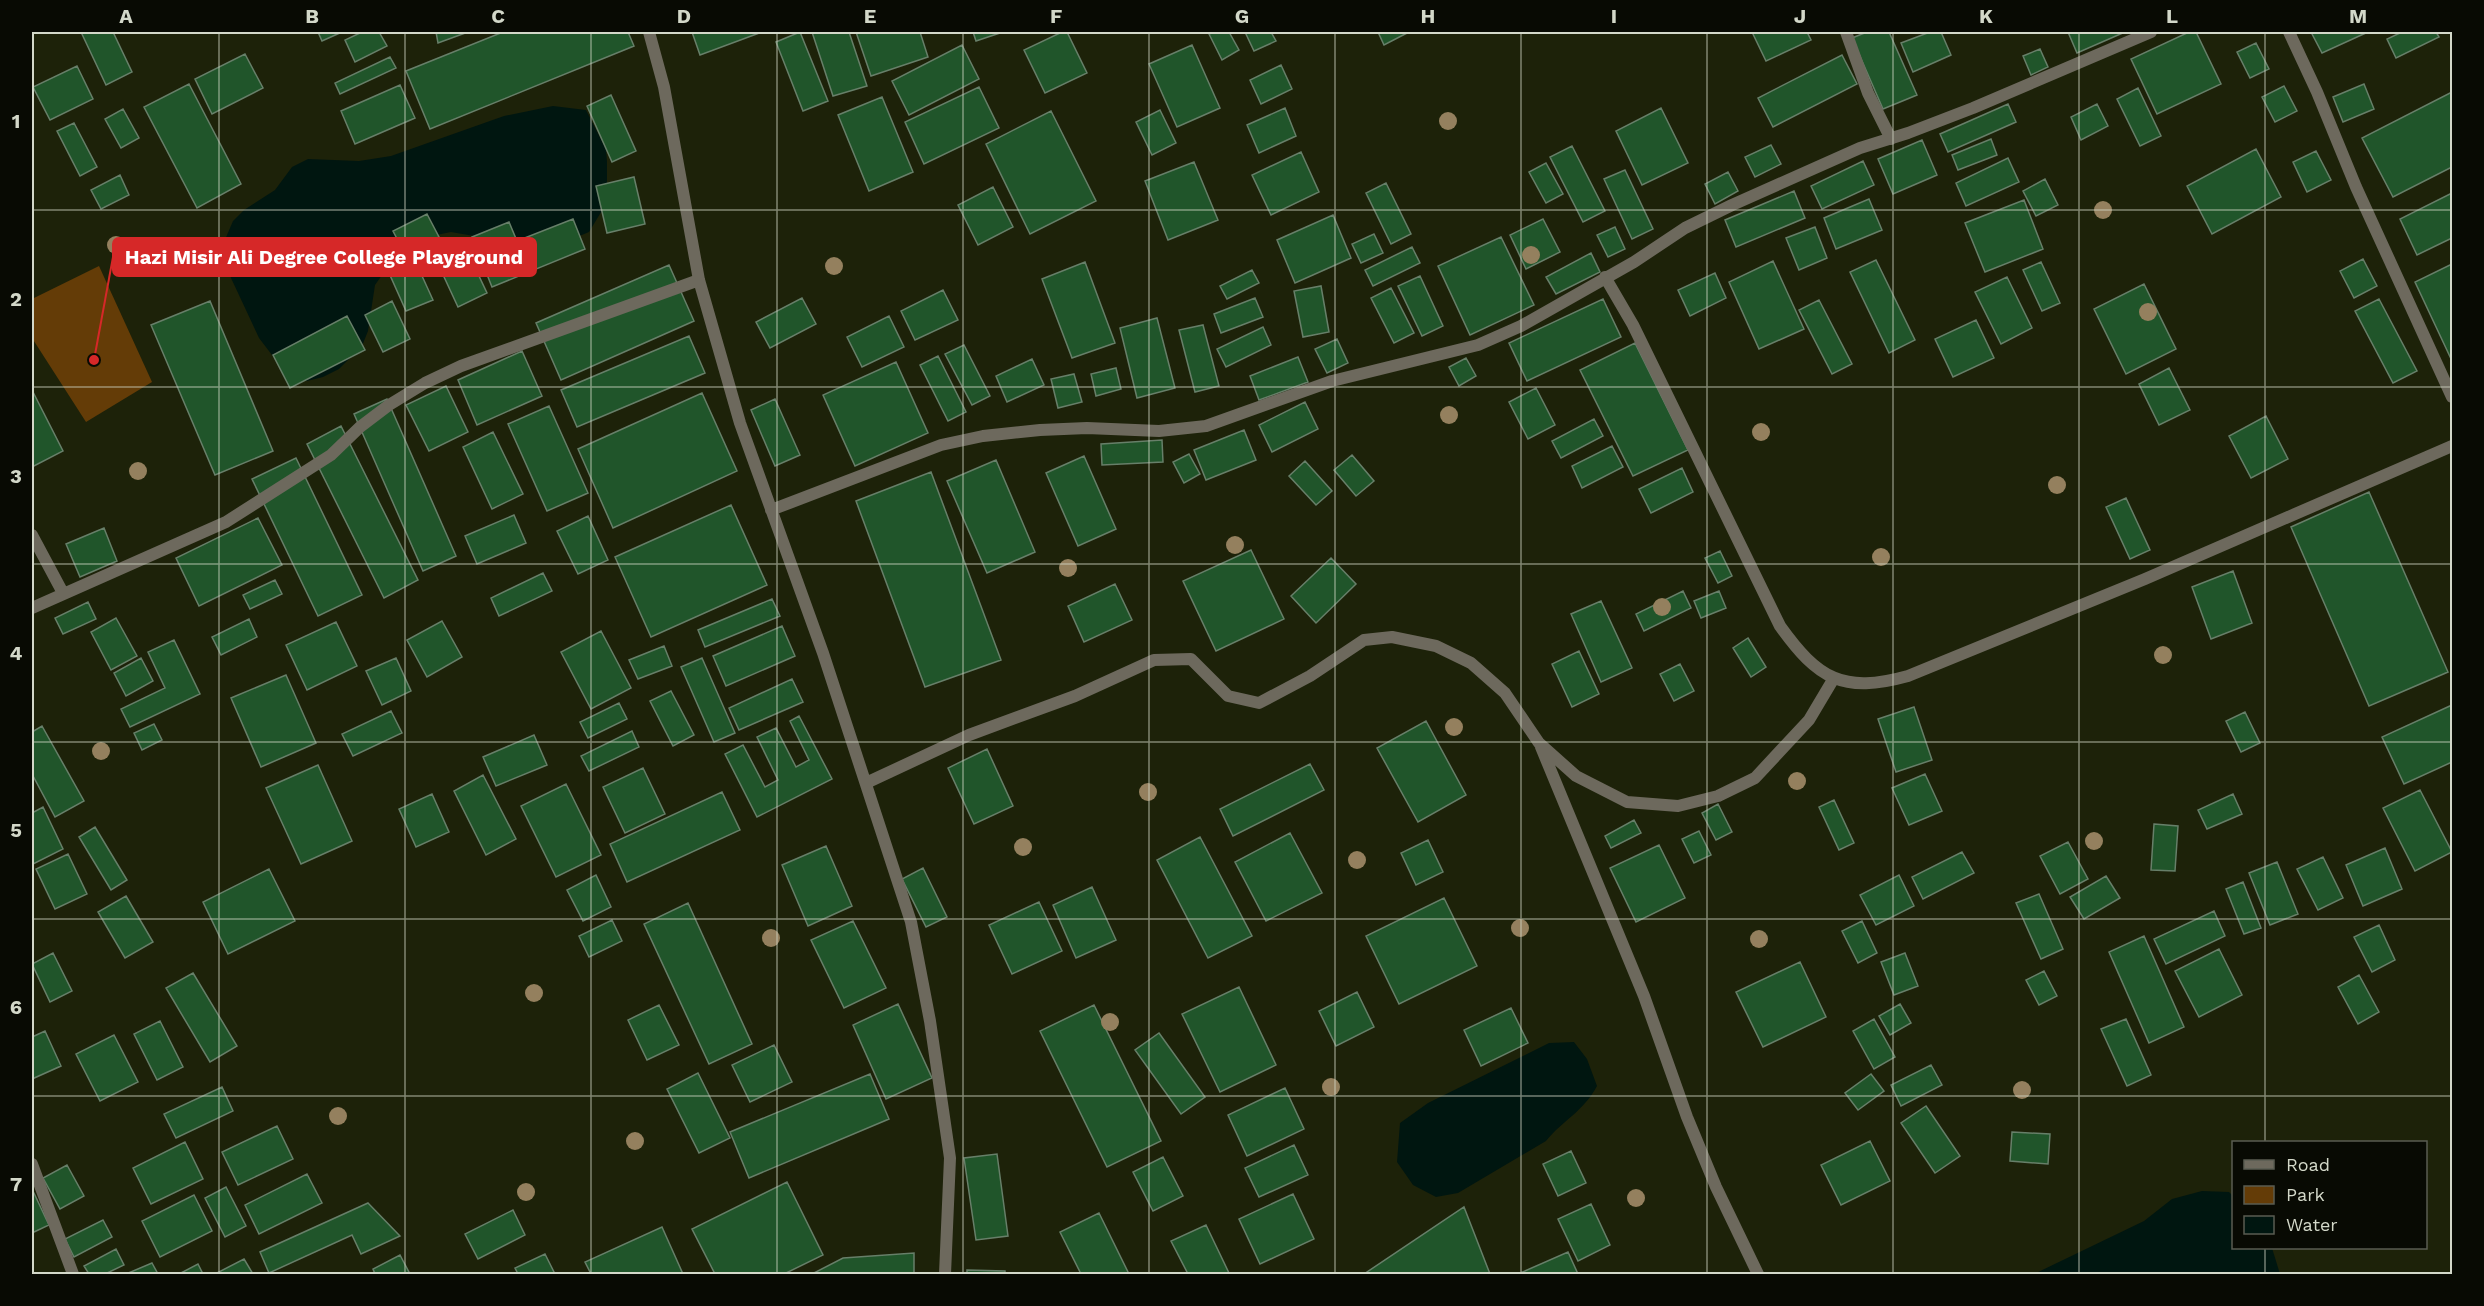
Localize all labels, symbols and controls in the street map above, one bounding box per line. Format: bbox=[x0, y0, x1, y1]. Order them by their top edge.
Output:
text: A bbox=[119, 4, 133, 28]
text: B bbox=[305, 4, 319, 28]
text: C bbox=[491, 4, 505, 28]
text: D bbox=[677, 4, 691, 28]
text: E bbox=[864, 4, 876, 28]
text: F bbox=[1050, 4, 1062, 28]
text: G bbox=[1235, 4, 1249, 28]
text: H bbox=[1421, 4, 1435, 28]
text: I bbox=[1611, 4, 1617, 28]
text: J bbox=[1794, 4, 1806, 28]
text: K bbox=[1979, 4, 1993, 28]
text: L bbox=[2166, 4, 2178, 28]
text: M bbox=[2349, 4, 2367, 28]
text: 1 bbox=[12, 109, 20, 133]
callout: Hazi Misir Ali Degree College Playground bbox=[113, 238, 536, 276]
text: Hazi Misir Ali Degree College Playground bbox=[125, 245, 523, 269]
text: 2 bbox=[10, 287, 22, 311]
text: 3 bbox=[10, 464, 22, 488]
text: 4 bbox=[10, 641, 23, 665]
text: 5 bbox=[10, 818, 22, 842]
text: 6 bbox=[10, 995, 22, 1019]
legend bbox=[2232, 1141, 2427, 1249]
text: Road bbox=[2286, 1154, 2330, 1175]
text: 7 bbox=[10, 1172, 22, 1196]
text: Park bbox=[2286, 1184, 2325, 1205]
text: Water bbox=[2286, 1214, 2338, 1235]

